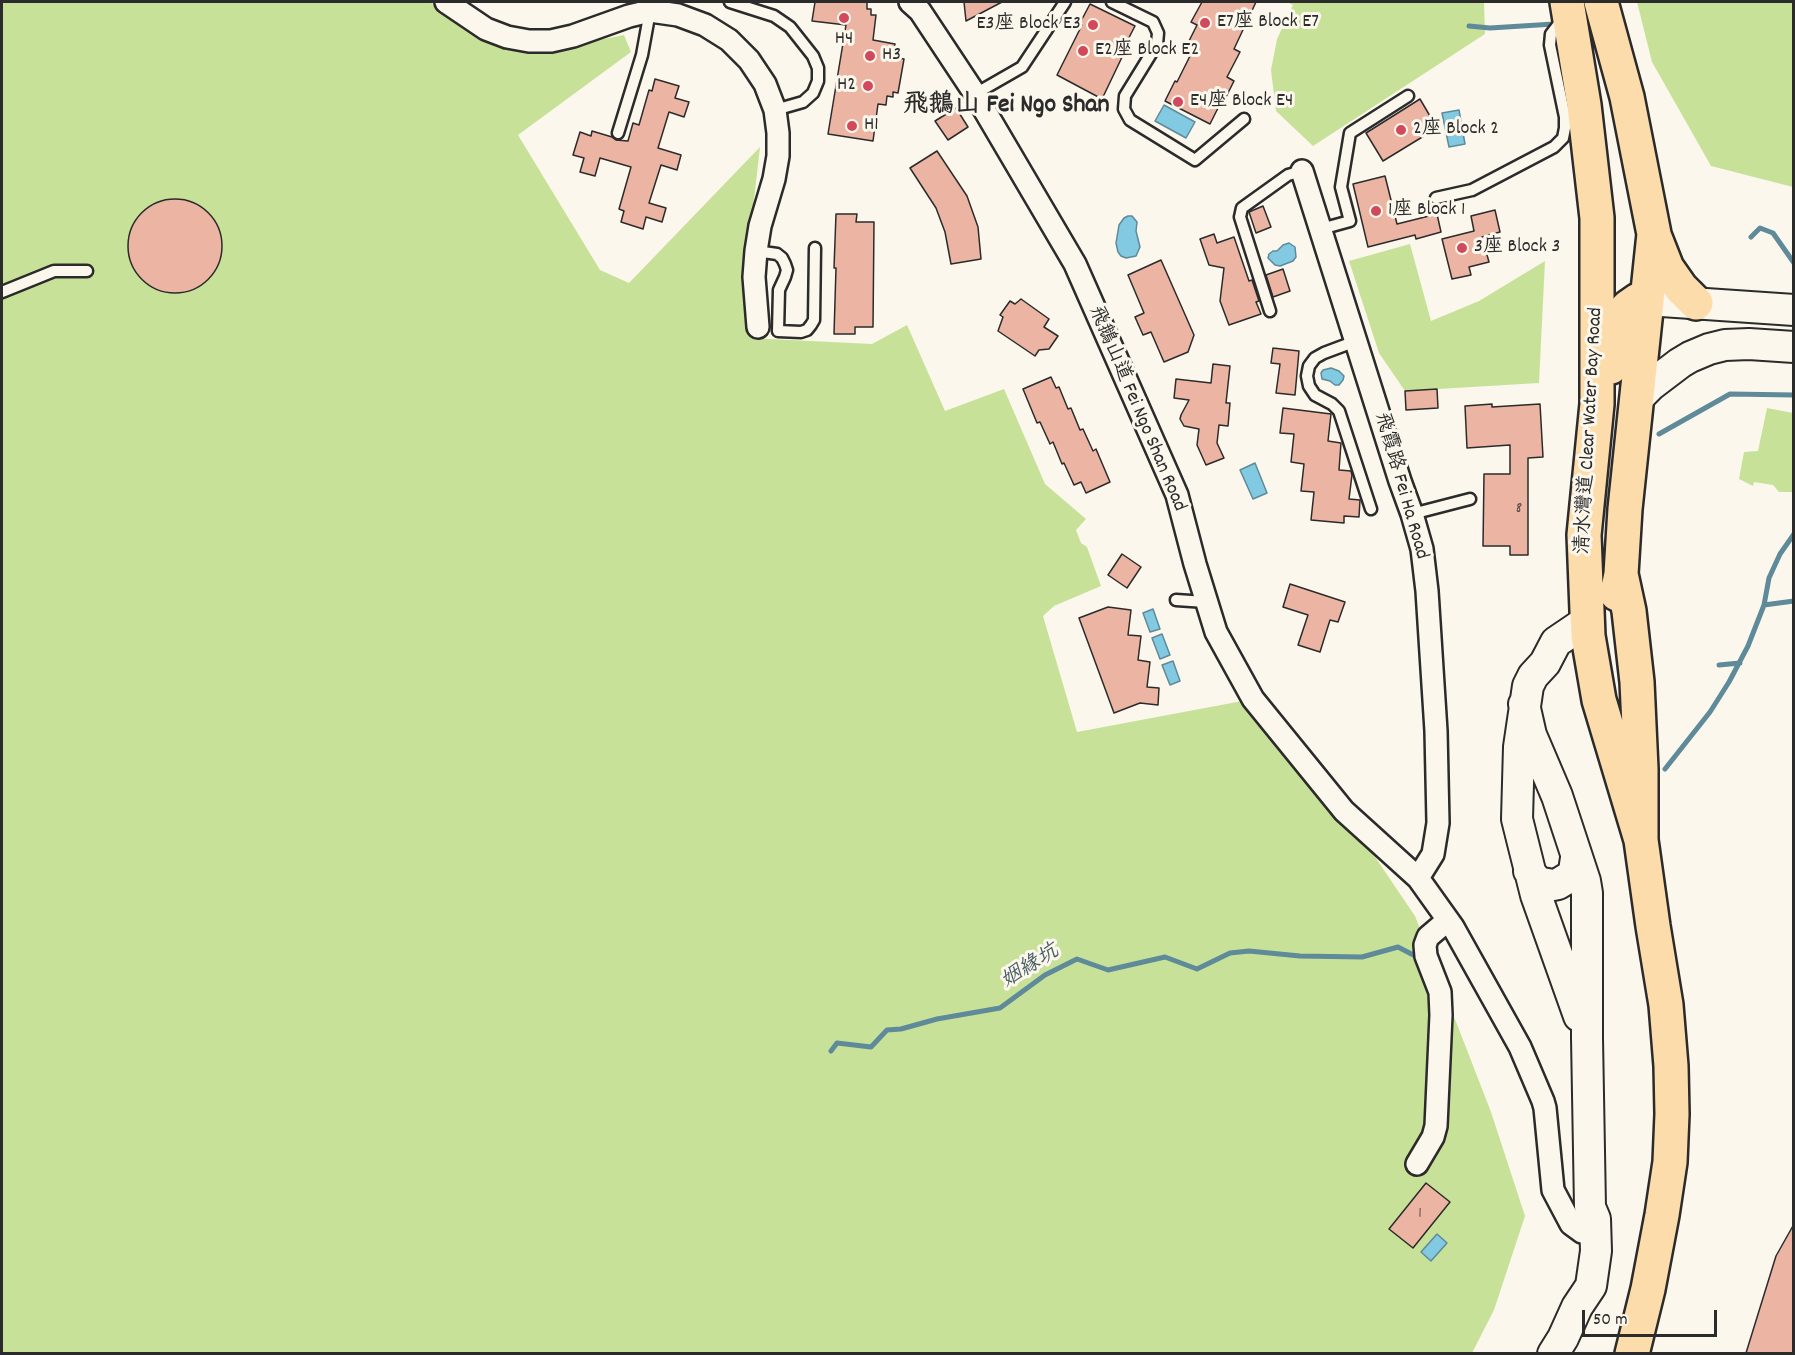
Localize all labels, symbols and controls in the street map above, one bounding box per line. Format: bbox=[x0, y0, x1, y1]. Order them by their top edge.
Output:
marker: H4 bbox=[837, 11, 851, 25]
place label: E7座 Block E7 bbox=[1217, 11, 1319, 35]
place label: E3座 Block E3 bbox=[977, 13, 1081, 37]
marker: E7座 Block E7 bbox=[1198, 16, 1212, 30]
marker: E3座 Block E3 bbox=[1086, 18, 1100, 32]
place label: H4 bbox=[835, 28, 853, 52]
place label: E2座 Block E2 bbox=[1095, 39, 1199, 63]
place label: H3 bbox=[882, 44, 901, 68]
marker: E2座 Block E2 bbox=[1076, 44, 1090, 58]
marker: H3 bbox=[863, 49, 877, 63]
place label: H2 bbox=[837, 74, 856, 98]
marker: H2 bbox=[861, 79, 875, 93]
place label: E4座 Block E4 bbox=[1190, 90, 1293, 114]
district label: 飛鵝山 Fei Ngo Shan bbox=[902, 91, 1110, 123]
marker: E4座 Block E4 bbox=[1171, 95, 1185, 109]
place label: H1 bbox=[864, 114, 879, 138]
place label: 2座 Block 2 bbox=[1413, 118, 1499, 142]
marker: H1 bbox=[845, 119, 859, 133]
marker: 2座 Block 2 bbox=[1394, 123, 1408, 137]
place label: 1座 Block 1 bbox=[1388, 199, 1465, 223]
marker: 1座 Block 1 bbox=[1369, 204, 1383, 218]
place label: 3座 Block 3 bbox=[1474, 236, 1560, 260]
marker: 3座 Block 3 bbox=[1455, 241, 1469, 255]
street label: 飛鵝山道 Fei Ngo Shan Road bbox=[1082, 302, 1190, 516]
street label: 清水灣道 Clear Water Bay Road bbox=[1573, 307, 1609, 555]
street label: 飛霞路 Fei Ha Road bbox=[1367, 410, 1433, 562]
house number: 8 bbox=[1516, 500, 1522, 520]
water label: 姻緣坑 bbox=[998, 941, 1064, 995]
house number: 1 bbox=[1418, 1205, 1422, 1225]
scale bar bbox=[1585, 1298, 1720, 1336]
text: 50 m bbox=[1593, 1308, 1628, 1333]

